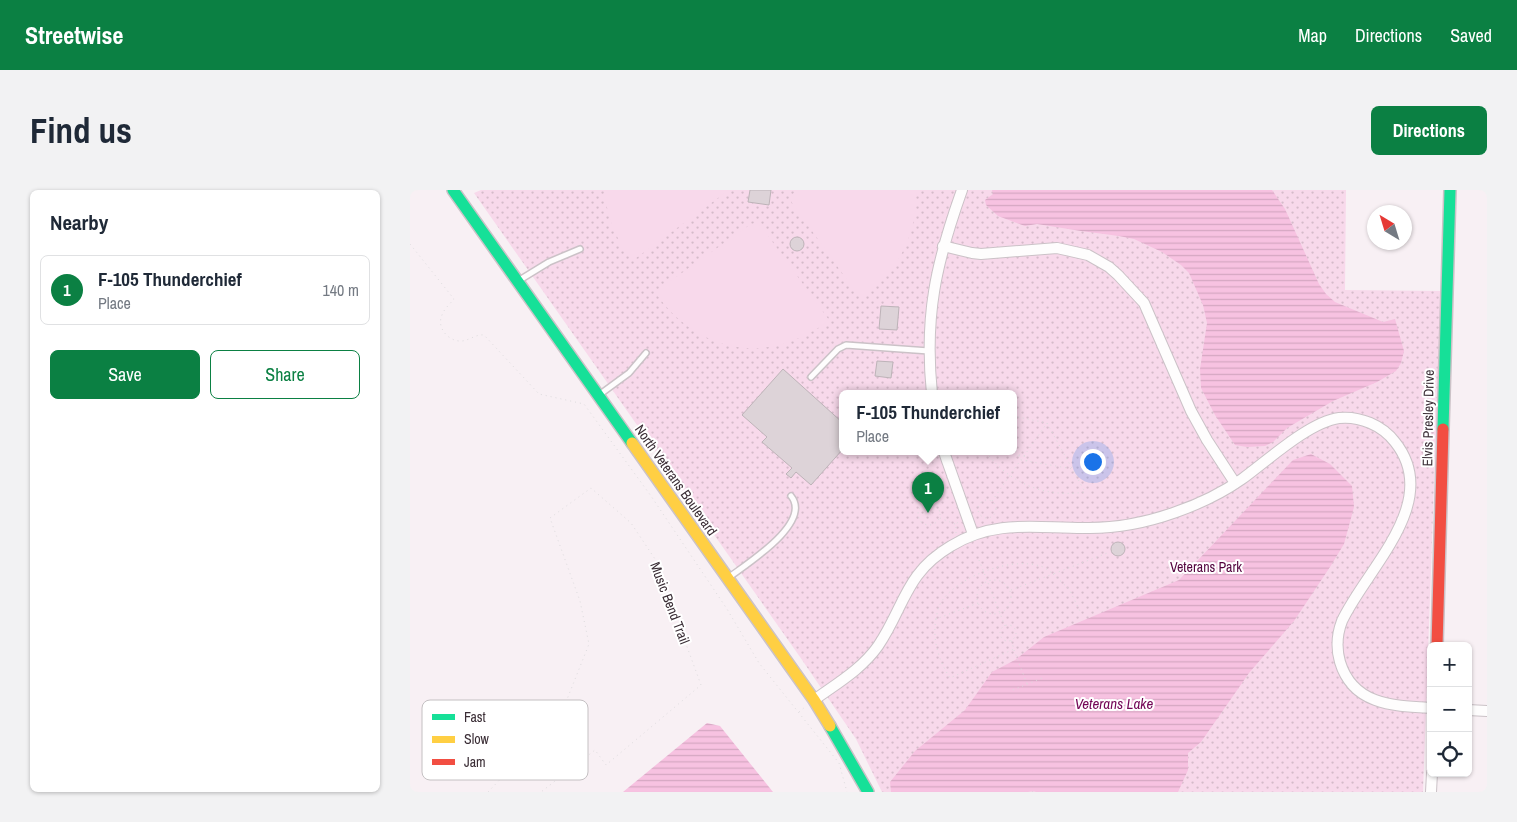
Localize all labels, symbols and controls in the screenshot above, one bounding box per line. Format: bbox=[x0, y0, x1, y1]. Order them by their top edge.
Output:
text: Streetwise bbox=[25, 19, 123, 51]
text: Map bbox=[1298, 23, 1327, 48]
text: Directions bbox=[1355, 23, 1422, 48]
text: Saved bbox=[1450, 23, 1492, 48]
button: Directions bbox=[1371, 106, 1487, 155]
text: Find us bbox=[30, 107, 132, 154]
north arrow bbox=[1367, 205, 1412, 250]
text: Nearby bbox=[50, 208, 108, 237]
text: F-105 Thunderchief bbox=[98, 266, 242, 292]
text: 1 bbox=[63, 279, 71, 301]
text: 140 m bbox=[323, 279, 359, 301]
text: Place bbox=[98, 292, 131, 314]
button: Save bbox=[50, 350, 200, 399]
button: Share bbox=[210, 350, 360, 399]
street label: Elvis Presley Drive bbox=[1418, 369, 1438, 467]
popup bbox=[839, 390, 1017, 455]
text: F-105 Thunderchief bbox=[856, 399, 1000, 425]
street label: North Veterans Boulevard bbox=[631, 421, 721, 539]
text: Place bbox=[856, 425, 889, 447]
your location bbox=[1080, 449, 1106, 475]
pin: 1 bbox=[912, 472, 944, 513]
park label: Veterans Park bbox=[1170, 558, 1242, 576]
street label: Music Bend Trail bbox=[646, 560, 694, 646]
map controls bbox=[1427, 642, 1472, 777]
button: + bbox=[1427, 642, 1472, 687]
button: − bbox=[1427, 687, 1472, 732]
water label: Veterans Lake bbox=[1075, 693, 1153, 714]
legend bbox=[422, 700, 588, 780]
text: Fast bbox=[464, 708, 486, 726]
text: Slow bbox=[464, 730, 490, 748]
button: locate bbox=[1427, 732, 1472, 777]
text: Jam bbox=[464, 753, 486, 771]

